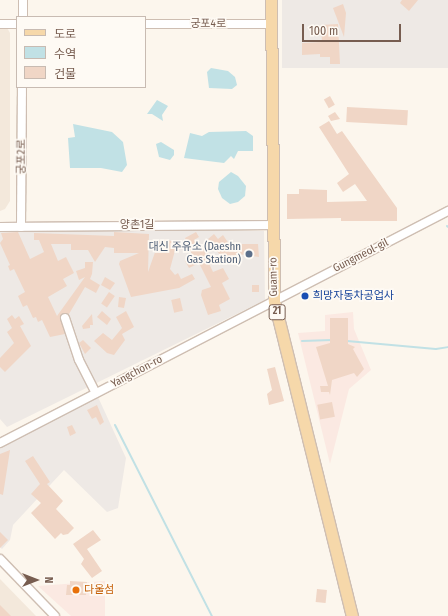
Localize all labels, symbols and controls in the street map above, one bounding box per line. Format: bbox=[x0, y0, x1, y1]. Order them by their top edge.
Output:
legend bbox=[16, 16, 146, 88]
scale bar bbox=[304, 16, 403, 42]
street label: 궁포4로 bbox=[190, 17, 226, 31]
text: 100 m bbox=[309, 24, 338, 38]
text: 도로 bbox=[54, 27, 76, 41]
text: 수역 bbox=[54, 47, 76, 61]
text: 건물 bbox=[54, 67, 76, 81]
street label: 궁포2로 bbox=[15, 139, 29, 175]
street label: 양촌1길 bbox=[120, 218, 154, 232]
street label: Gungmeol-gil bbox=[331, 236, 391, 276]
place label: 대신 주유소 (Daeshn Gas Station) bbox=[149, 241, 241, 267]
marker: 대신 주유소 (Daeshn Gas Station) bbox=[244, 249, 254, 259]
street label: Guam-ro bbox=[267, 257, 281, 297]
place label: 희망자동차공업사 bbox=[313, 289, 394, 303]
marker: 희망자동차공업사 bbox=[300, 291, 310, 301]
road number: 21 bbox=[268, 304, 286, 320]
street label: Yangchon-ro bbox=[109, 353, 165, 391]
north arrow bbox=[16, 560, 56, 600]
text: N bbox=[42, 577, 55, 583]
place label: 다울섬 bbox=[84, 583, 114, 597]
marker: 다울섬 bbox=[71, 585, 81, 595]

